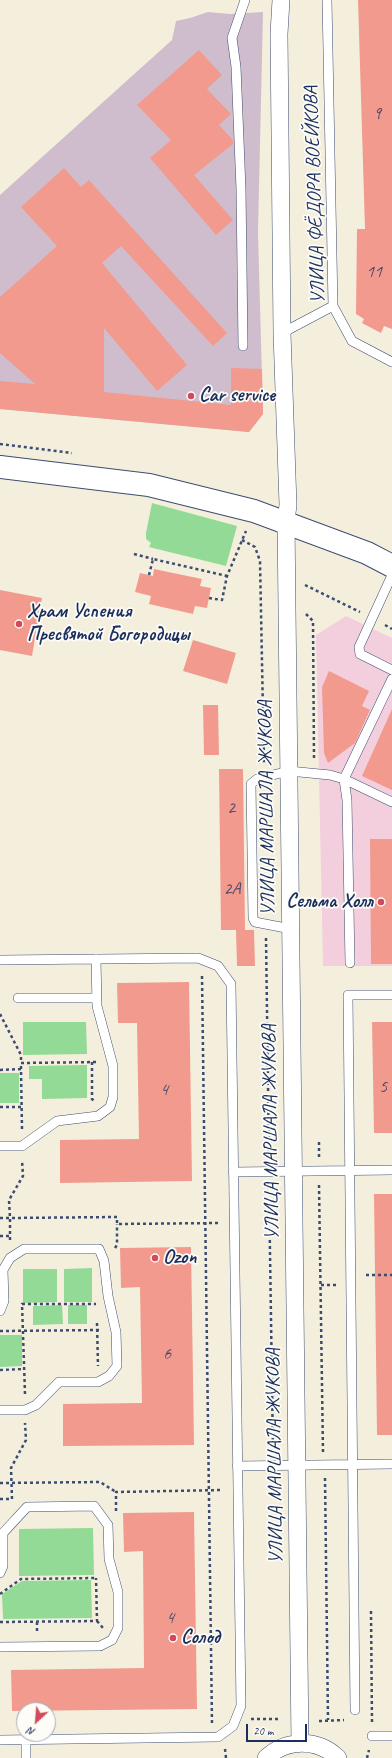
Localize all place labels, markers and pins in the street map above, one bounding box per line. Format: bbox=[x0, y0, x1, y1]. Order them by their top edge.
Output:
place label: Car service bbox=[199, 384, 275, 408]
marker: Car service bbox=[186, 391, 196, 401]
place label: Храм Успения Пресвятой Богородицы bbox=[27, 600, 190, 647]
marker: Храм Успения Пресвятой Богородицы bbox=[14, 619, 24, 629]
place label: Сельма Холл bbox=[286, 890, 373, 914]
marker: Сельма Холл bbox=[376, 897, 386, 907]
place label: Ozon bbox=[163, 1246, 196, 1270]
marker: Ozon bbox=[150, 1253, 160, 1263]
place label: Солод bbox=[181, 1626, 220, 1650]
marker: Солод bbox=[168, 1633, 178, 1643]

